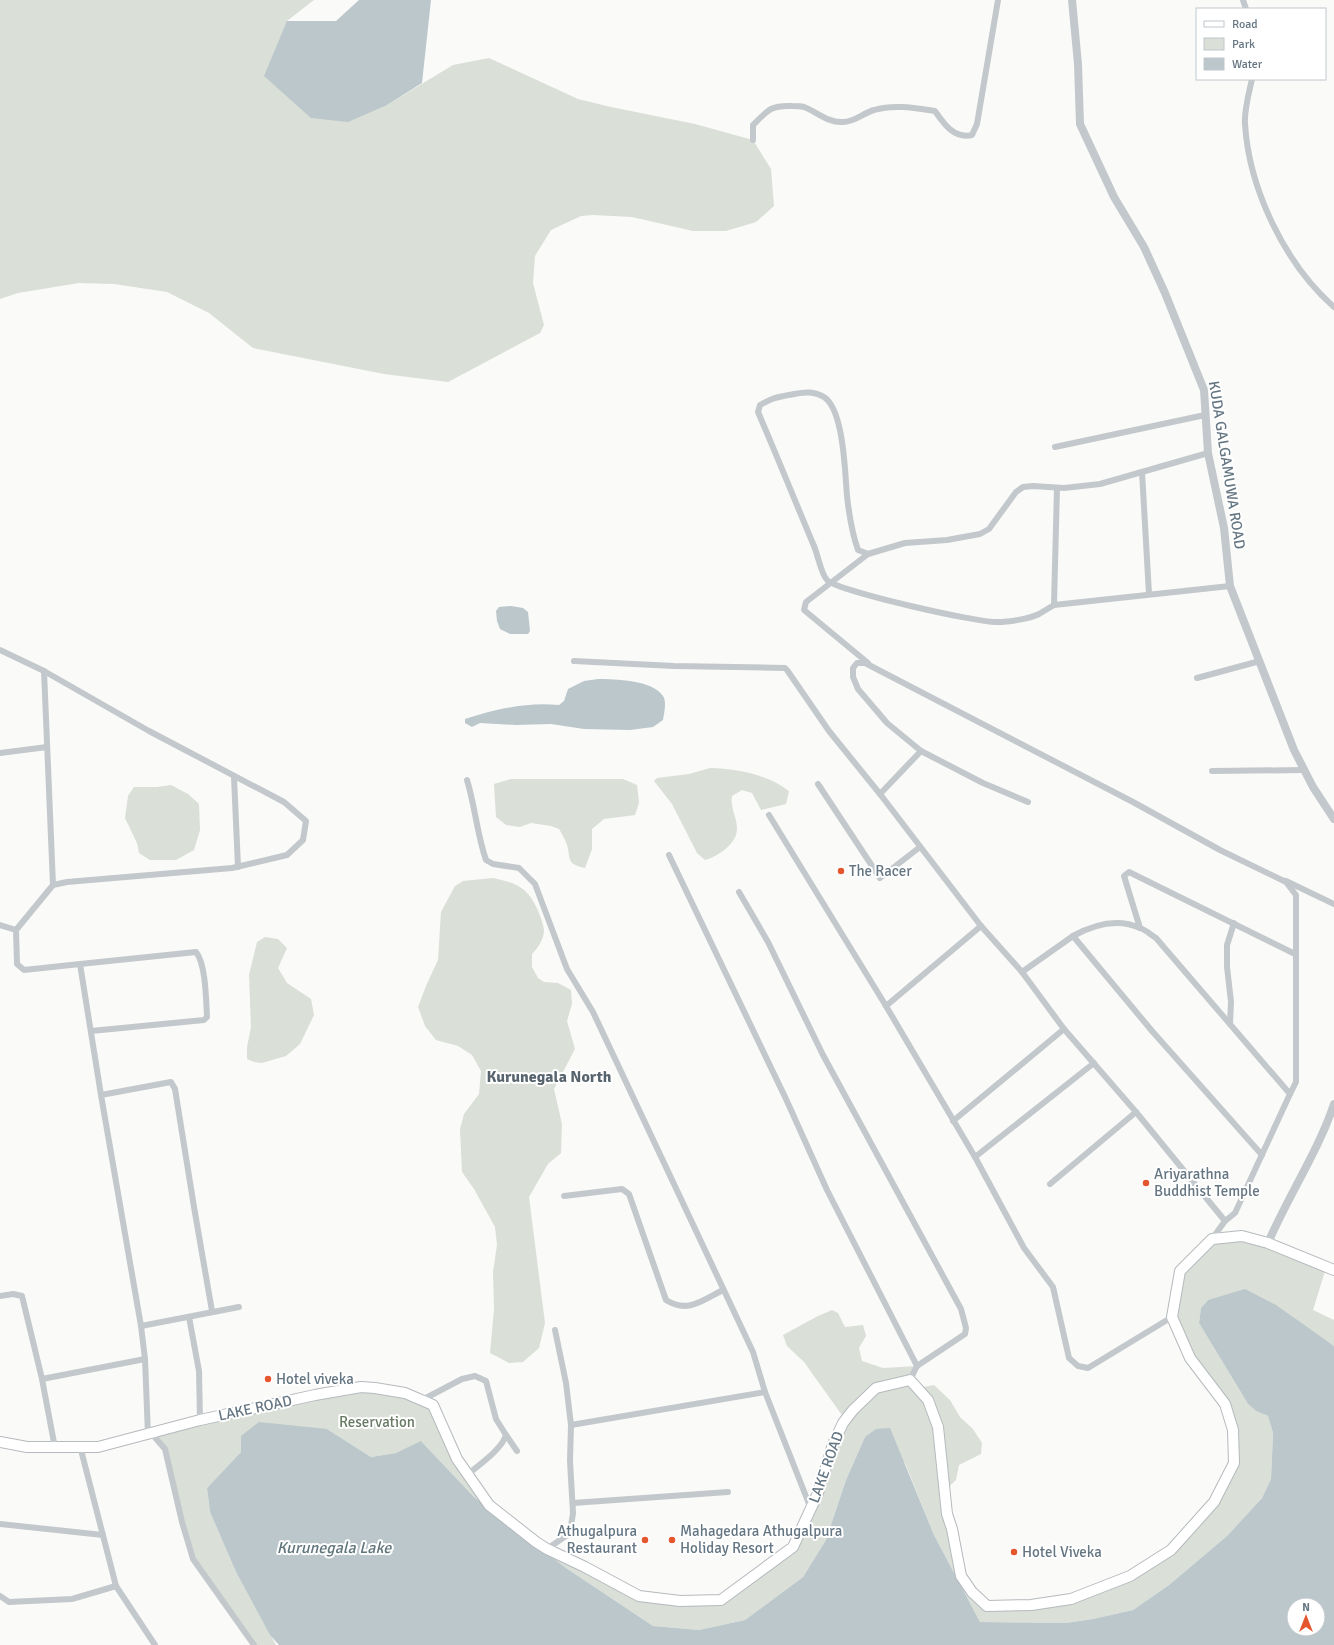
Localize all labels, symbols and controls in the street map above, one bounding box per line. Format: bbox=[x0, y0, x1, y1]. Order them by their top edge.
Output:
legend bbox=[1196, 8, 1326, 80]
text: Road bbox=[1232, 17, 1258, 32]
text: Park bbox=[1232, 37, 1255, 52]
text: Water bbox=[1232, 57, 1263, 72]
street label: KUDA GALGAMUWA ROAD bbox=[1205, 380, 1249, 550]
place label: The Racer bbox=[849, 862, 912, 880]
marker: The Racer bbox=[836, 866, 846, 876]
district label: Kurunegala North bbox=[487, 1067, 612, 1087]
place label: Ariyarathna Buddhist Temple bbox=[1154, 1165, 1260, 1200]
marker: Ariyarathna Buddhist Temple bbox=[1141, 1178, 1151, 1188]
place label: Hotel viveka bbox=[276, 1370, 354, 1388]
marker: Hotel viveka bbox=[263, 1374, 273, 1384]
street label: LAKE ROAD bbox=[216, 1391, 294, 1425]
park label: Reservation bbox=[339, 1413, 415, 1431]
street label: LAKE ROAD bbox=[805, 1429, 847, 1505]
place label: Athugalpura Restaurant bbox=[557, 1522, 637, 1557]
place label: Mahagedara Athugalpura Holiday Resort bbox=[680, 1522, 842, 1557]
marker: Athugalpura Restaurant bbox=[640, 1535, 650, 1545]
marker: Mahagedara Athugalpura Holiday Resort bbox=[667, 1535, 677, 1545]
water label: Kurunegala Lake bbox=[277, 1538, 392, 1558]
place label: Hotel Viveka bbox=[1022, 1543, 1102, 1561]
marker: Hotel Viveka bbox=[1009, 1547, 1019, 1557]
north arrow bbox=[1286, 1597, 1326, 1637]
text: N bbox=[1302, 1601, 1310, 1614]

